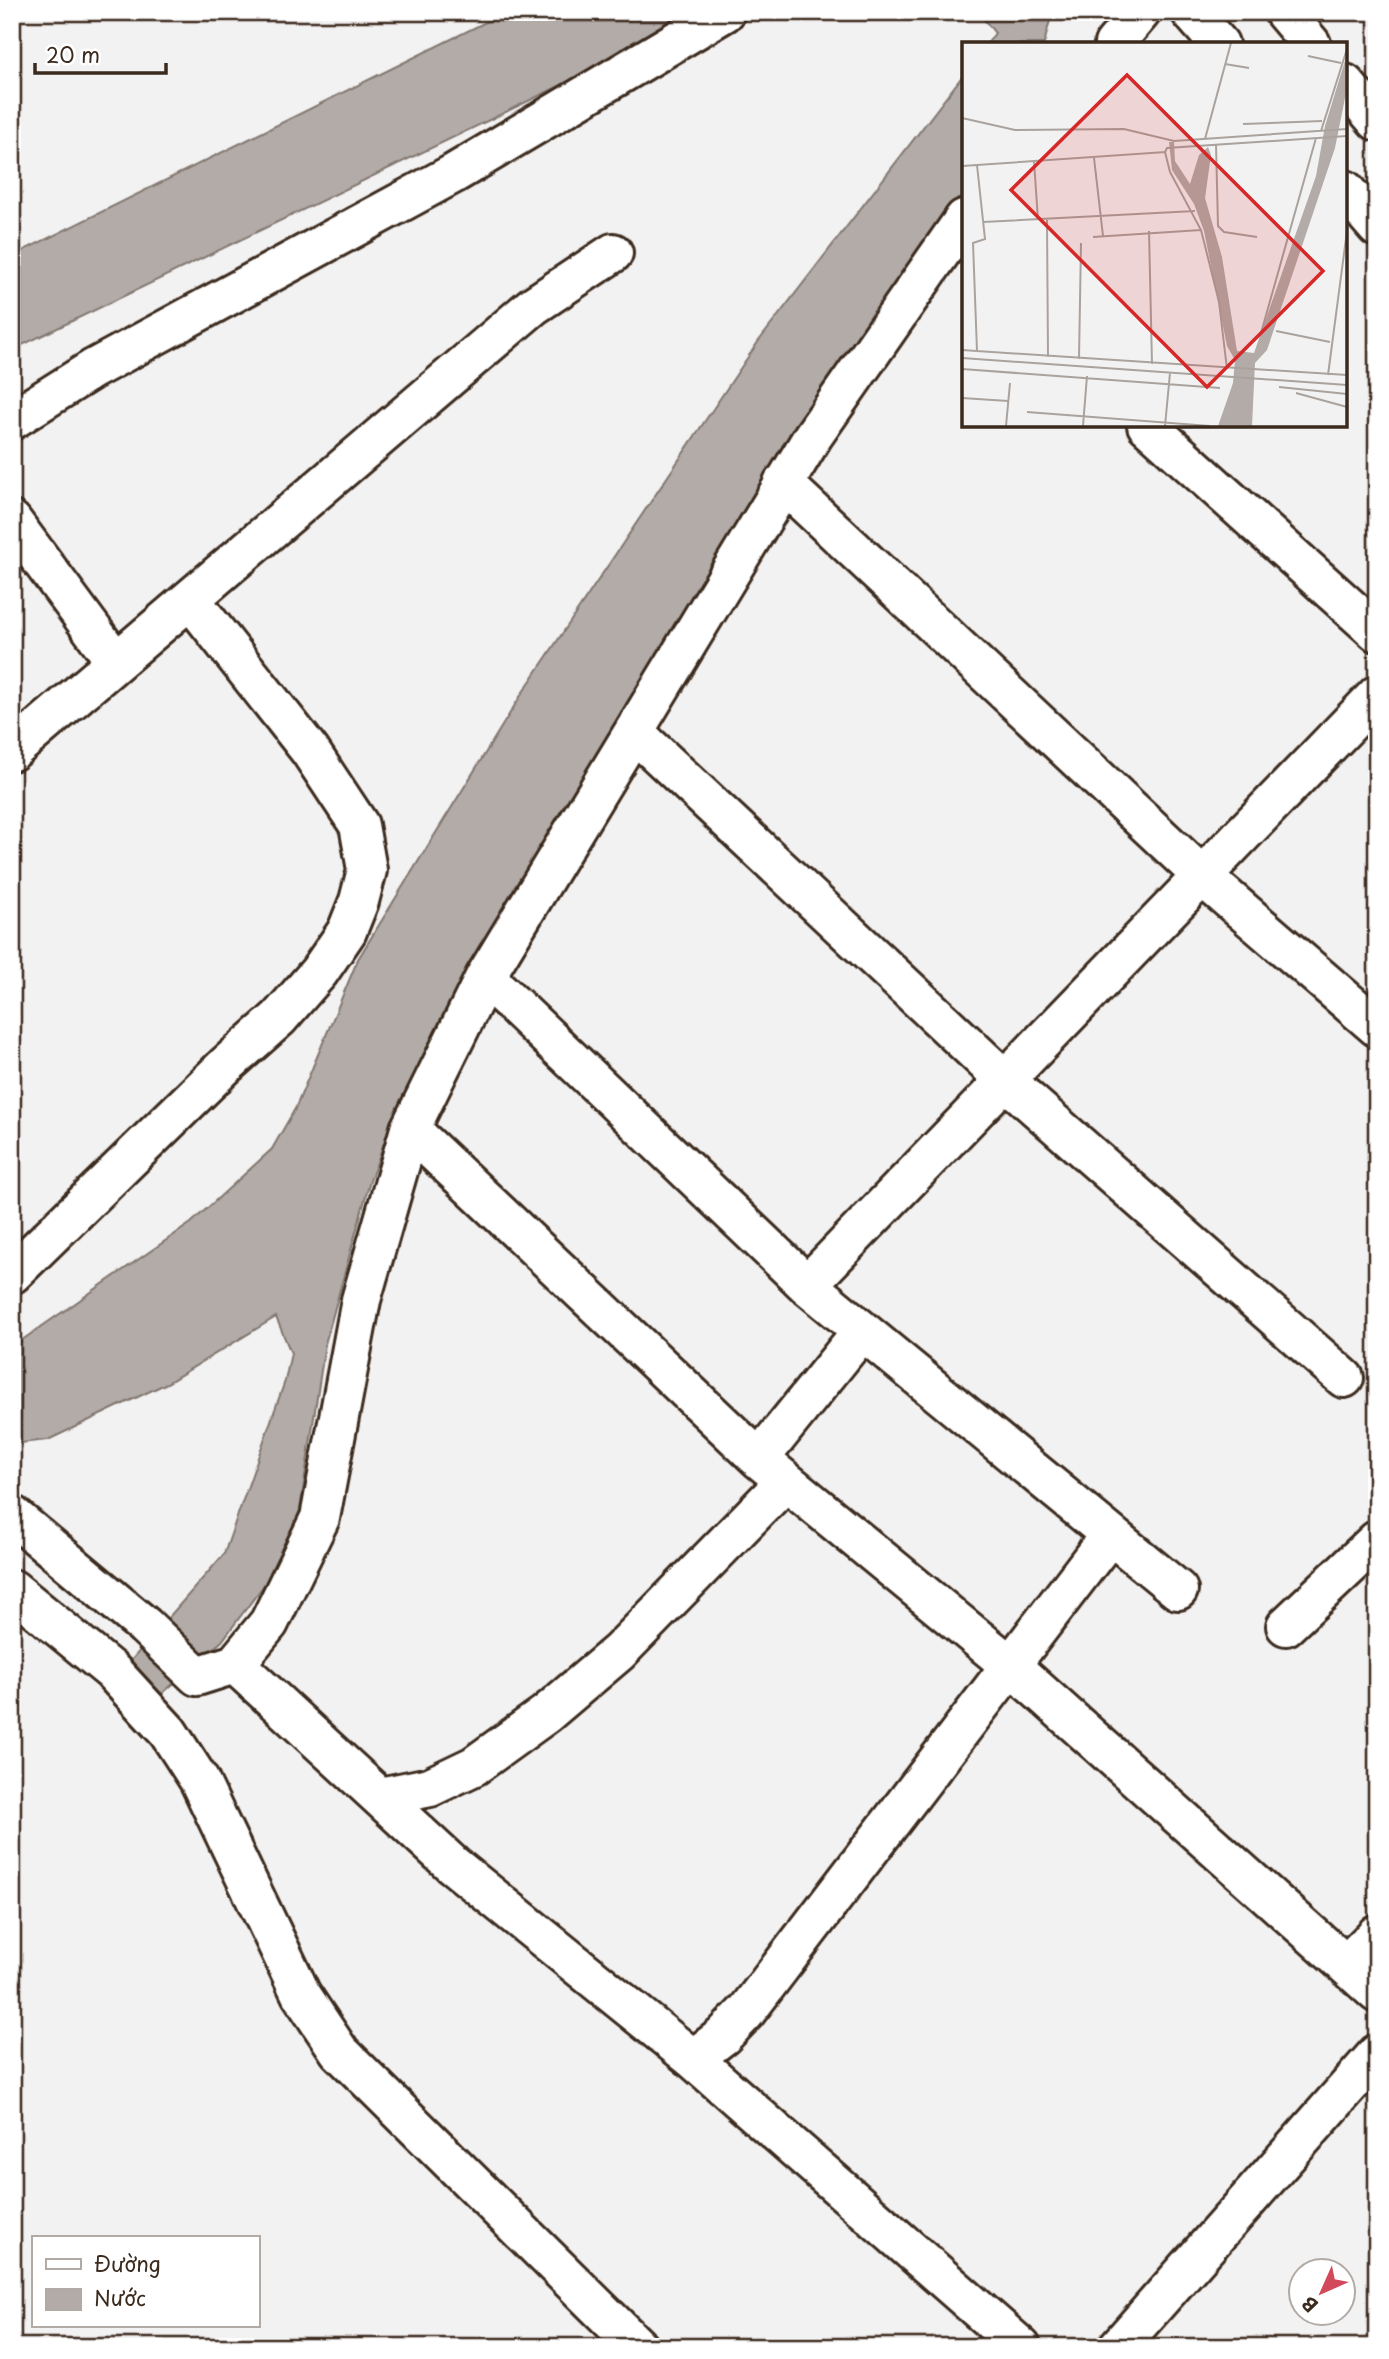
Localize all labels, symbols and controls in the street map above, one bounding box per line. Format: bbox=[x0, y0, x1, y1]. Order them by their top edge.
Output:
scale bar bbox=[35, 32, 166, 76]
text: 20 m bbox=[46, 38, 100, 70]
inset map bbox=[962, 42, 1347, 427]
legend bbox=[32, 2236, 259, 2328]
text: Đường bbox=[94, 2247, 161, 2279]
north arrow bbox=[1288, 2258, 1358, 2328]
text: Nước bbox=[94, 2281, 146, 2313]
text: B bbox=[1295, 2290, 1324, 2319]

